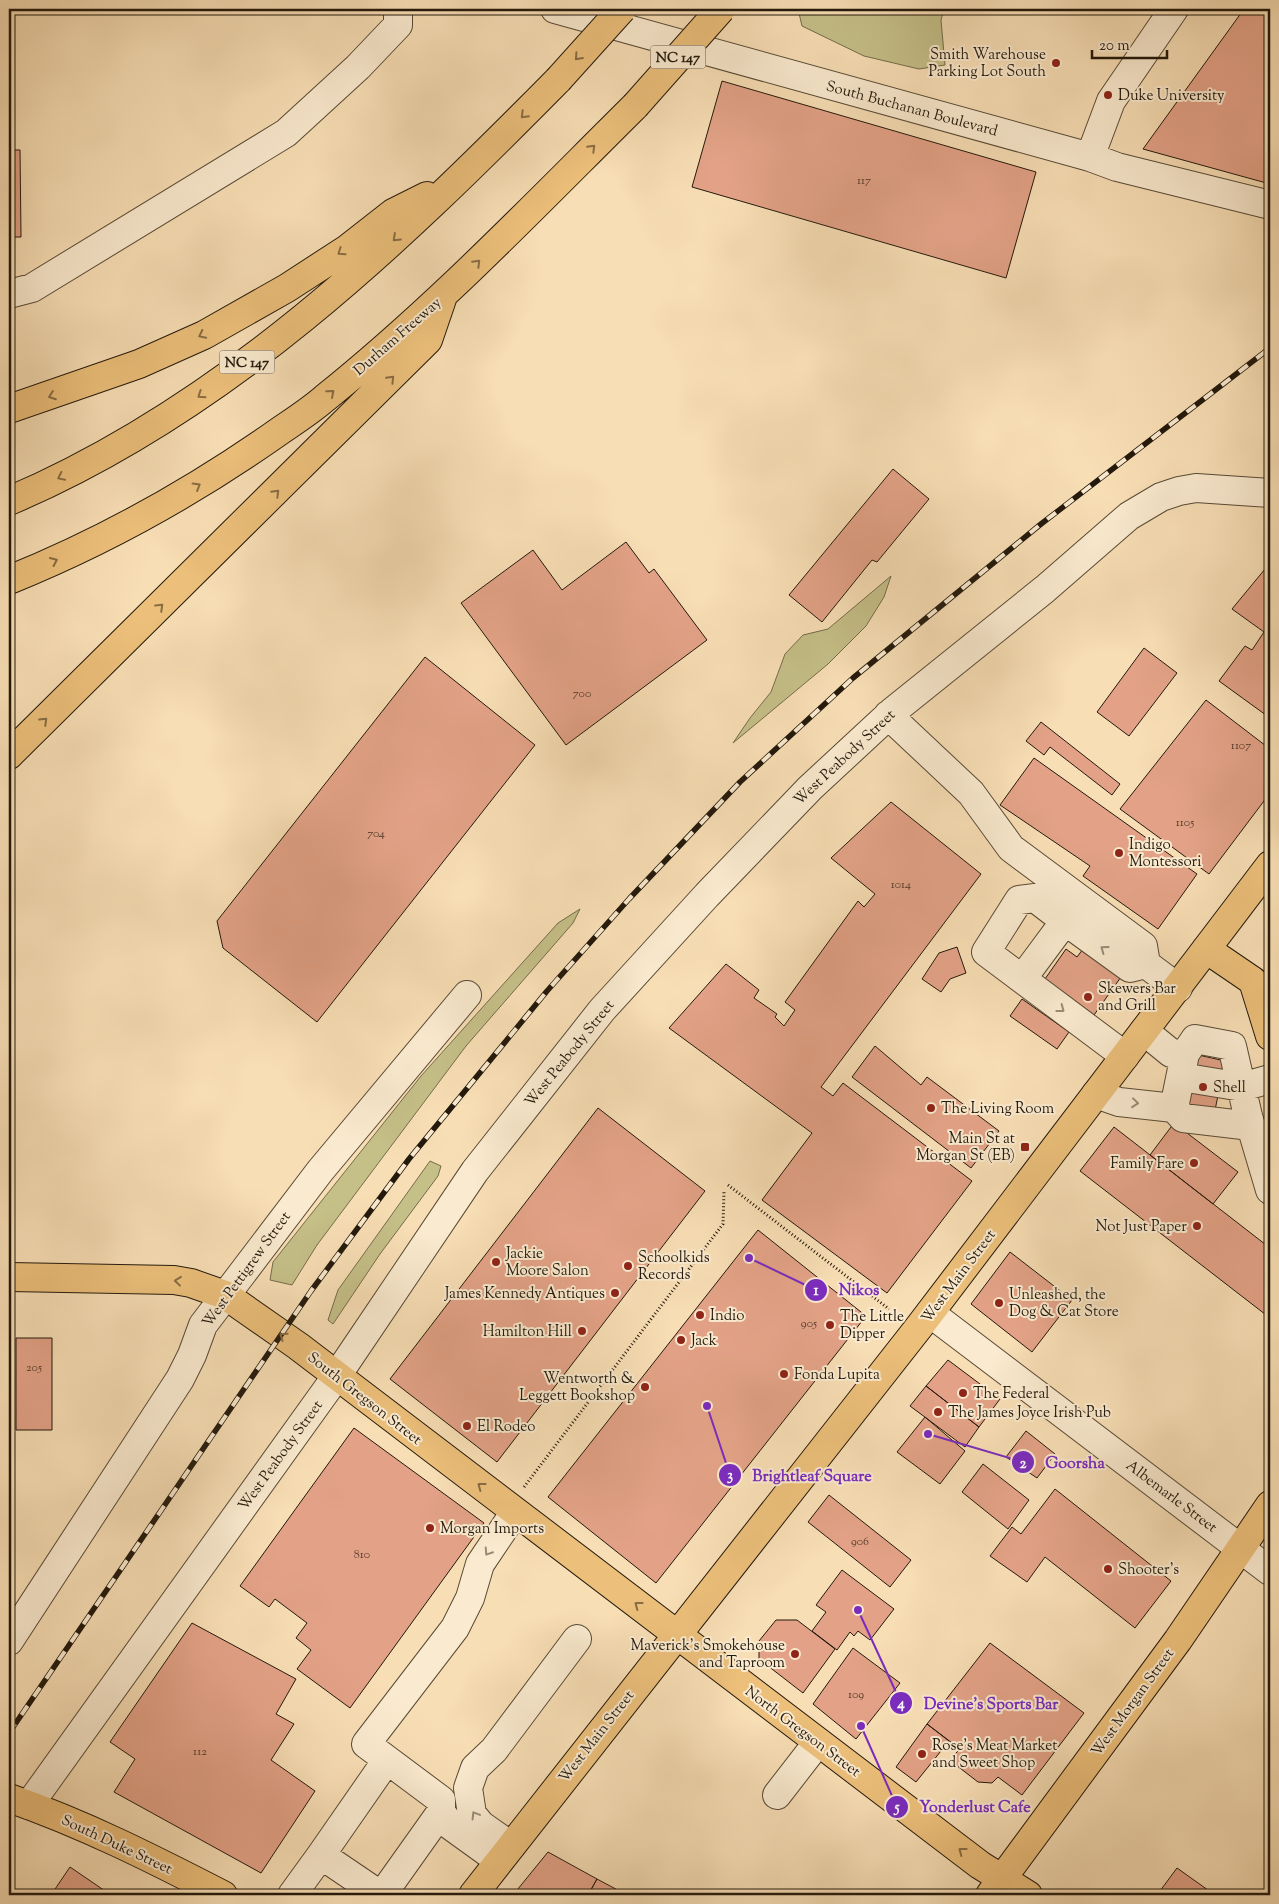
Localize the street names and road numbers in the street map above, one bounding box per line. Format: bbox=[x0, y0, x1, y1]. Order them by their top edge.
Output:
road number: NC 147 bbox=[650, 46, 706, 68]
street label: South Buchanan Boulevard bbox=[823, 76, 1000, 143]
street label: Durham Freeway bbox=[349, 293, 447, 381]
road number: NC 147 bbox=[220, 351, 274, 374]
street label: West Peabody Street bbox=[790, 705, 900, 811]
street label: West Peabody Street bbox=[520, 996, 620, 1112]
street label: West Pettigrew Street bbox=[198, 1208, 296, 1332]
street label: West Main Street bbox=[917, 1226, 1001, 1328]
street label: South Gregson Street bbox=[302, 1348, 426, 1451]
street label: West Peabody Street bbox=[234, 1396, 329, 1515]
street label: Albemarle Street bbox=[1121, 1456, 1221, 1538]
street label: West Morgan Street bbox=[1087, 1645, 1180, 1761]
street label: North Gregson Street bbox=[740, 1682, 864, 1783]
street label: West Main Street bbox=[554, 1686, 640, 1788]
street label: South Duke Street bbox=[57, 1810, 175, 1880]

